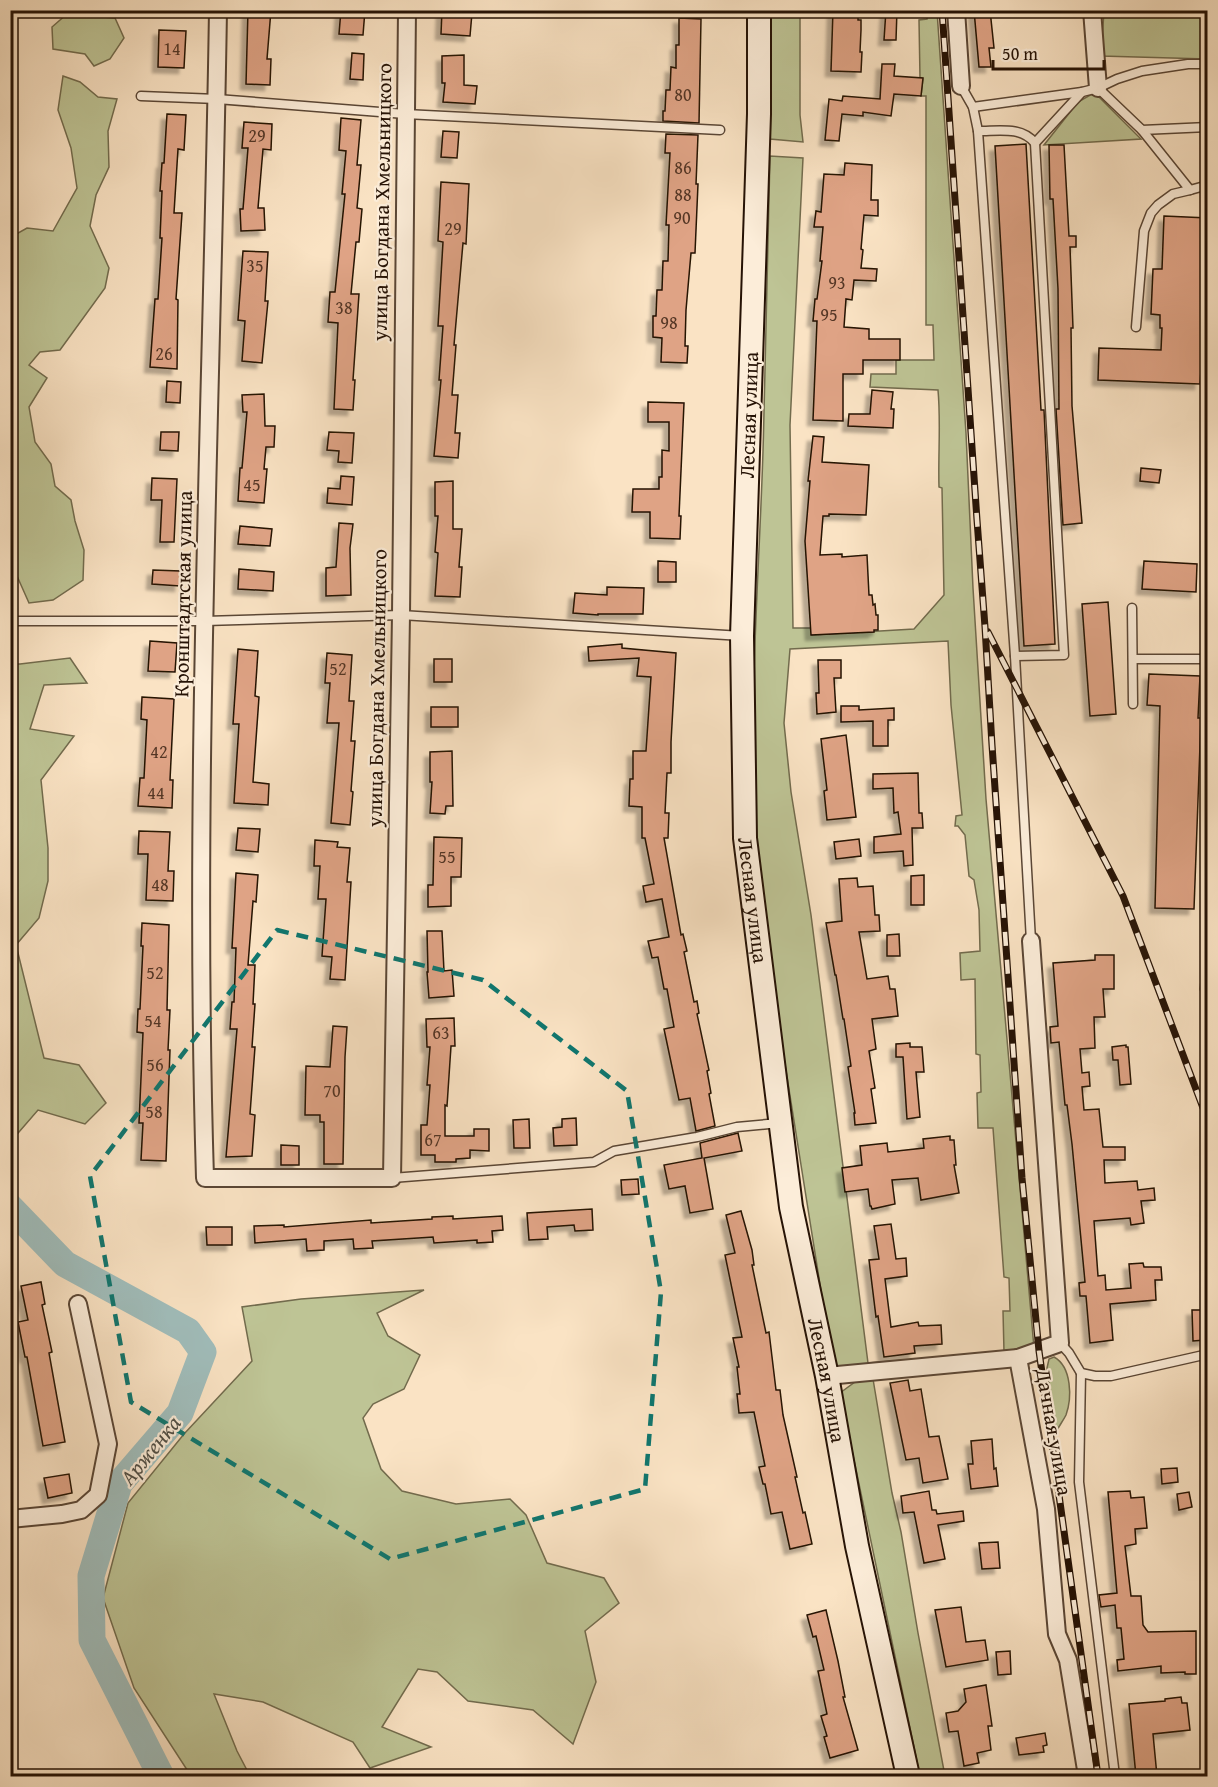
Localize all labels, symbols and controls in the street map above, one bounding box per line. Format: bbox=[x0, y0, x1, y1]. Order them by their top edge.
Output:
scale bar bbox=[993, 33, 1104, 71]
house number: 14 bbox=[163, 35, 181, 62]
text: 50 m bbox=[1002, 40, 1038, 67]
street label: улица Богдана Хмельницкого bbox=[364, 63, 399, 342]
house number: 80 bbox=[674, 81, 692, 108]
house number: 29 bbox=[248, 122, 266, 149]
house number: 86 bbox=[674, 154, 692, 181]
house number: 88 bbox=[674, 181, 692, 208]
house number: 90 bbox=[673, 204, 691, 231]
house number: 29 bbox=[444, 215, 462, 242]
house number: 35 bbox=[246, 252, 264, 279]
house number: 93 bbox=[828, 269, 846, 296]
house number: 38 bbox=[335, 294, 353, 321]
house number: 95 bbox=[820, 301, 838, 328]
house number: 98 bbox=[660, 309, 678, 336]
house number: 26 bbox=[155, 340, 173, 367]
street label: Лесная улица bbox=[731, 351, 766, 479]
house number: 45 bbox=[243, 471, 261, 498]
street label: Кронштадтская улица bbox=[165, 490, 200, 698]
street label: улица Богдана Хмельницкого bbox=[359, 549, 394, 828]
house number: 52 bbox=[329, 655, 347, 682]
house number: 42 bbox=[150, 738, 168, 765]
house number: 44 bbox=[147, 779, 165, 806]
street label: Лесная улица bbox=[730, 835, 776, 965]
house number: 55 bbox=[438, 843, 456, 870]
house number: 48 bbox=[151, 871, 169, 898]
house number: 52 bbox=[146, 959, 164, 986]
house number: 54 bbox=[144, 1007, 162, 1034]
house number: 63 bbox=[432, 1019, 450, 1046]
house number: 56 bbox=[146, 1051, 164, 1078]
house number: 70 bbox=[323, 1077, 341, 1104]
house number: 58 bbox=[145, 1098, 163, 1125]
house number: 67 bbox=[424, 1126, 442, 1153]
street label: Лесная улица bbox=[800, 1315, 854, 1445]
street label: Дачная улица bbox=[1028, 1365, 1081, 1498]
water label: Арженка bbox=[111, 1408, 188, 1493]

